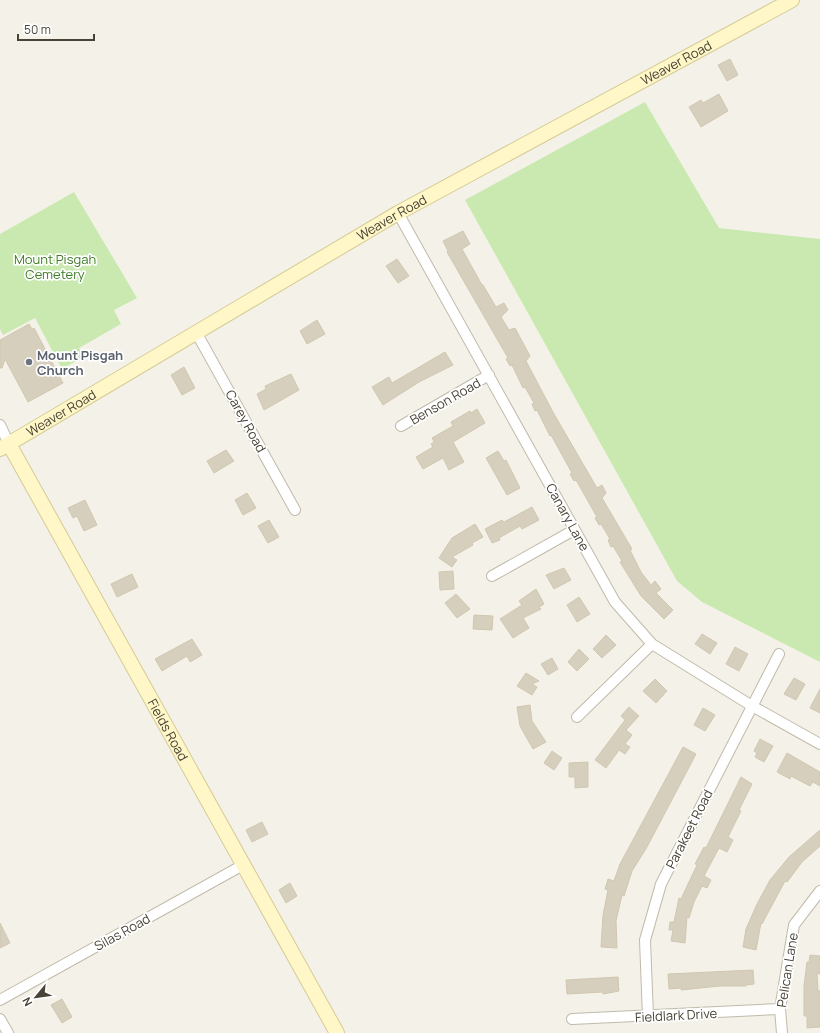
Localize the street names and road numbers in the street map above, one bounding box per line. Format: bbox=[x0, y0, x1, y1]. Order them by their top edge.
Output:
street label: Weaver Road bbox=[638, 36, 715, 89]
street label: Weaver Road bbox=[353, 190, 430, 245]
street label: Benson Road bbox=[406, 374, 484, 428]
street label: Weaver Road bbox=[23, 385, 99, 440]
street label: Carey Road bbox=[221, 387, 271, 455]
street label: Canary Lane bbox=[542, 480, 594, 554]
street label: Fields Road bbox=[144, 696, 193, 764]
street label: Parakeet Road bbox=[661, 786, 717, 872]
street label: Silas Road bbox=[91, 909, 153, 955]
street label: Pelican Lane bbox=[772, 931, 802, 1009]
street label: Fieldlark Drive bbox=[634, 1004, 718, 1026]

